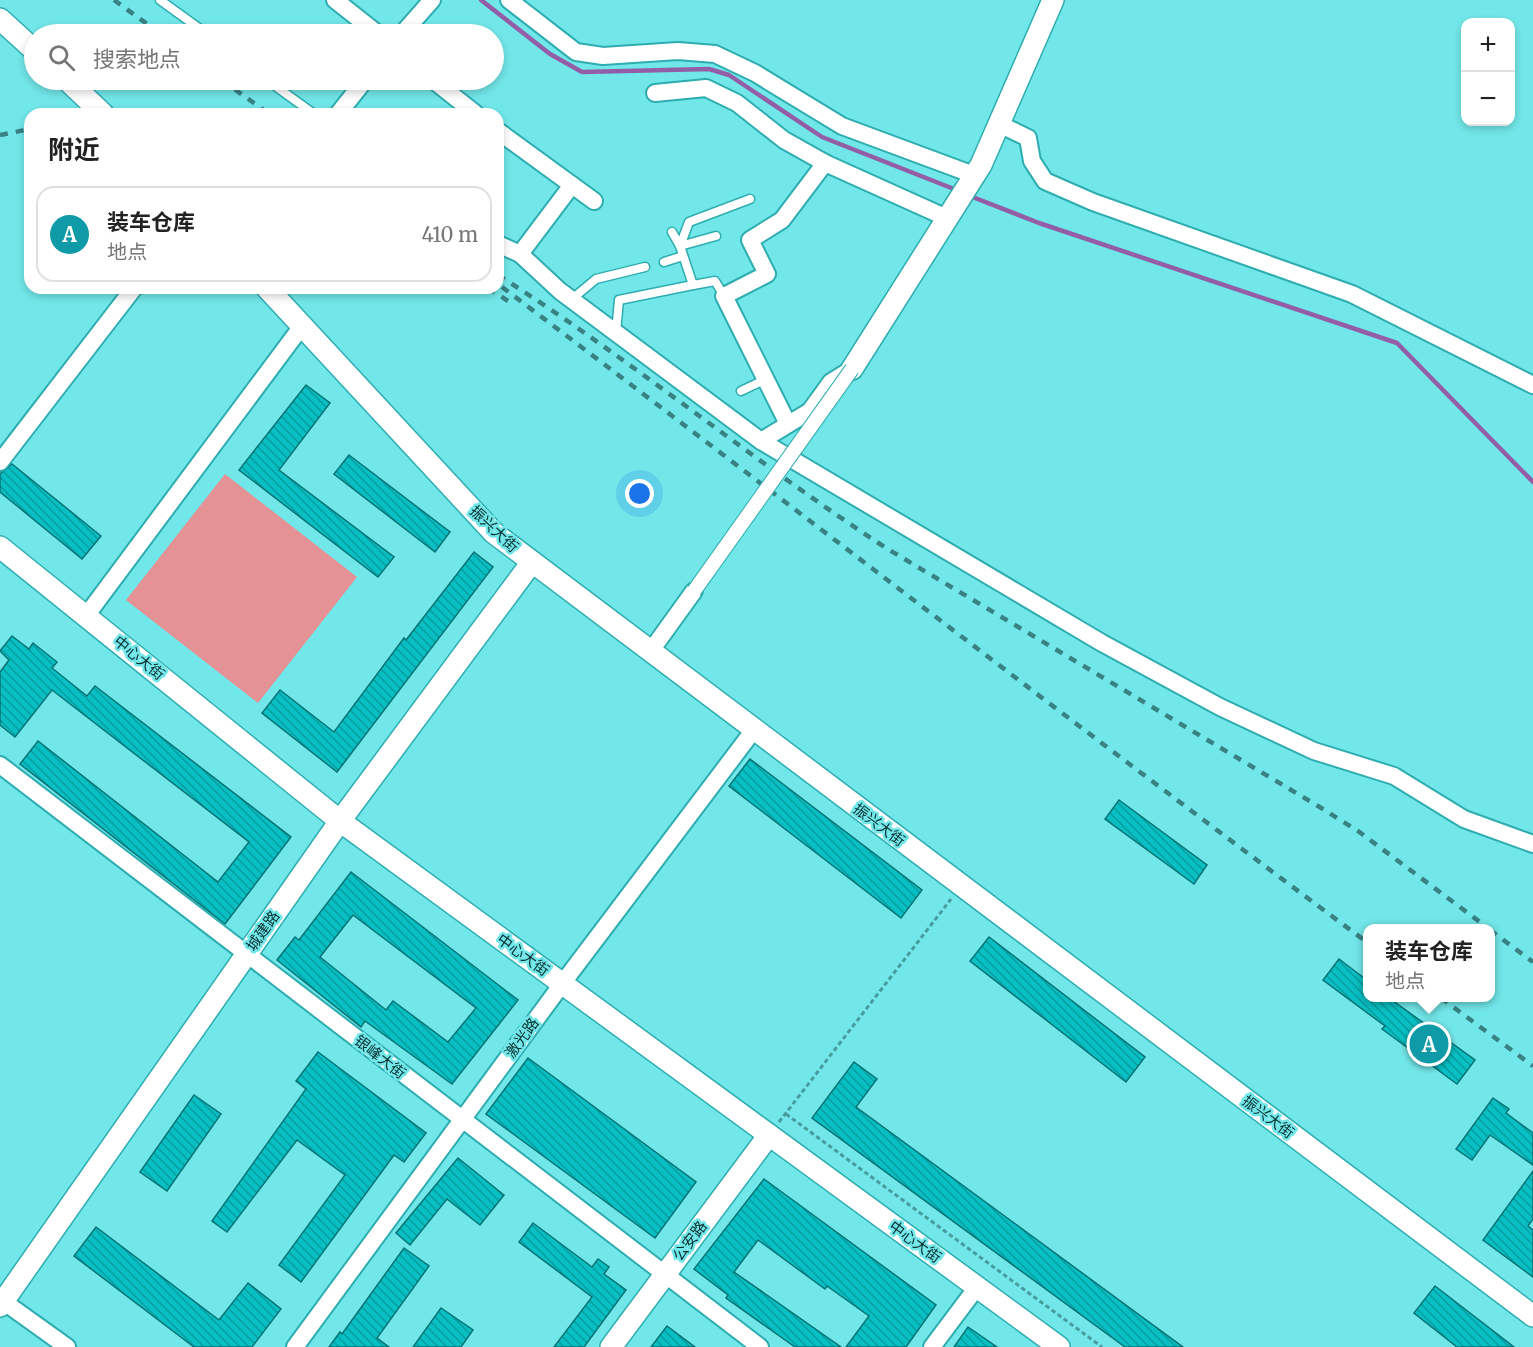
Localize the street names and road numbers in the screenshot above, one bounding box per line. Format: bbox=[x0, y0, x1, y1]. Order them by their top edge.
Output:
street label: 振兴大街 bbox=[466, 501, 523, 556]
street label: 中心大街 bbox=[110, 631, 169, 684]
street label: 振兴大街 bbox=[850, 799, 909, 850]
street label: 城建路 bbox=[242, 907, 283, 955]
street label: 中心大街 bbox=[493, 929, 553, 980]
street label: 激光路 bbox=[501, 1014, 543, 1061]
street label: 银峰大街 bbox=[351, 1031, 410, 1083]
street label: 振兴大街 bbox=[1239, 1091, 1298, 1142]
street label: 中心大街 bbox=[885, 1216, 945, 1267]
street label: 公安路 bbox=[668, 1217, 711, 1264]

